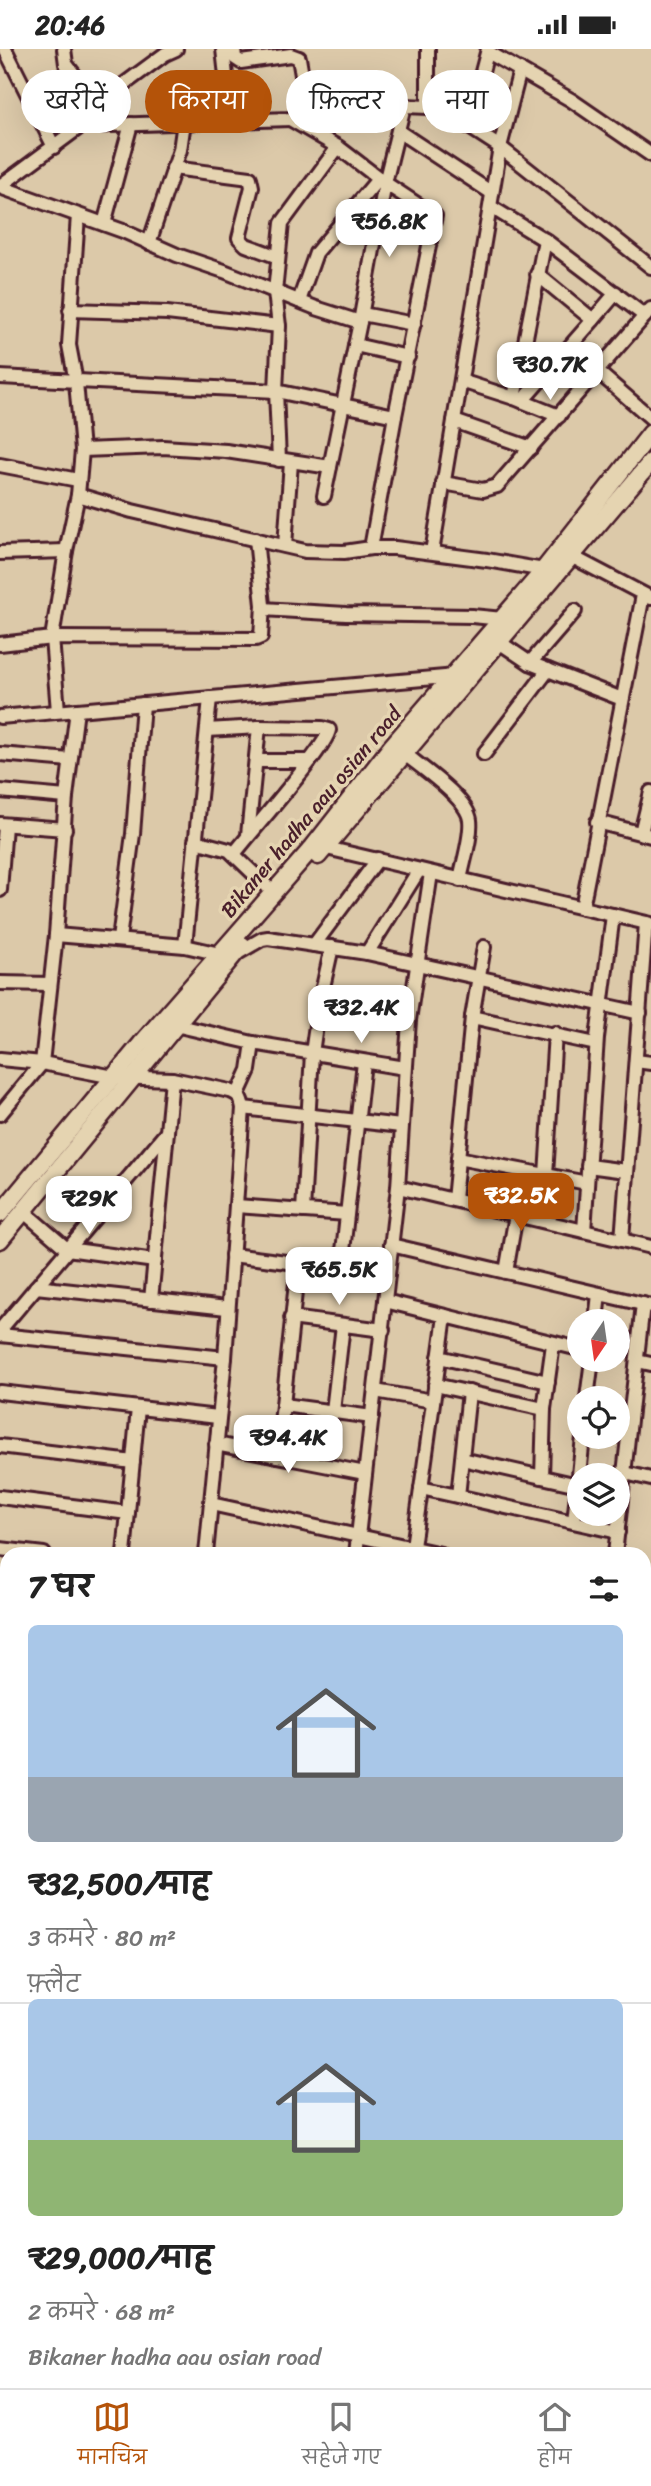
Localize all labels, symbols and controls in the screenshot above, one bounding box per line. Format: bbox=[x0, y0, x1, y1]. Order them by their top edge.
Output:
text: 20:46 bbox=[35, 2, 105, 48]
chip: खरीदें bbox=[21, 70, 131, 133]
chip: किराया bbox=[145, 70, 272, 133]
chip: फ़िल्टर bbox=[286, 70, 408, 133]
chip: नया bbox=[422, 70, 512, 133]
pin: ₹56.8K bbox=[332, 199, 446, 259]
text: ₹56.8K bbox=[352, 201, 426, 242]
pin: ₹30.7K bbox=[493, 343, 607, 402]
text: ₹30.7K bbox=[513, 344, 587, 385]
street label: Bikaner hadha aau osian road bbox=[210, 696, 413, 927]
pin: ₹32.4K bbox=[304, 985, 418, 1045]
text: ₹32.4K bbox=[324, 987, 398, 1028]
pin: ₹32.5K bbox=[464, 1173, 578, 1233]
text: ₹32.5K bbox=[484, 1175, 558, 1216]
pin: ₹29K bbox=[48, 1177, 130, 1236]
text: ₹29K bbox=[62, 1178, 116, 1219]
pin: ₹65.5K bbox=[282, 1247, 396, 1307]
text: ₹65.5K bbox=[302, 1249, 376, 1290]
north arrow bbox=[567, 1309, 630, 1372]
map controls bbox=[567, 1309, 630, 1526]
button: locate bbox=[567, 1386, 630, 1449]
pin: ₹94.4K bbox=[231, 1415, 345, 1475]
text: ₹94.4K bbox=[250, 1417, 326, 1458]
button: layers bbox=[567, 1463, 630, 1526]
text: 7 घर bbox=[28, 1560, 93, 1614]
icon: filters bbox=[585, 1570, 623, 1608]
icon: home bbox=[263, 1670, 389, 1796]
text: ₹32,500/माह bbox=[28, 1857, 211, 1911]
text: 3 कमरे · 80 m² bbox=[28, 1918, 176, 1959]
text: फ़्लैट bbox=[28, 1964, 80, 2005]
icon: home bbox=[263, 2045, 389, 2171]
text: ₹29,000/माह bbox=[28, 2231, 213, 2285]
text: 2 कमरे · 68 m² bbox=[28, 2292, 175, 2333]
text: Bikaner hadha aau osian road bbox=[28, 2337, 321, 2378]
tab: मानचित्र bbox=[77, 2398, 147, 2478]
tab: सहेजे गए bbox=[302, 2398, 381, 2478]
tab: होम bbox=[536, 2398, 574, 2478]

